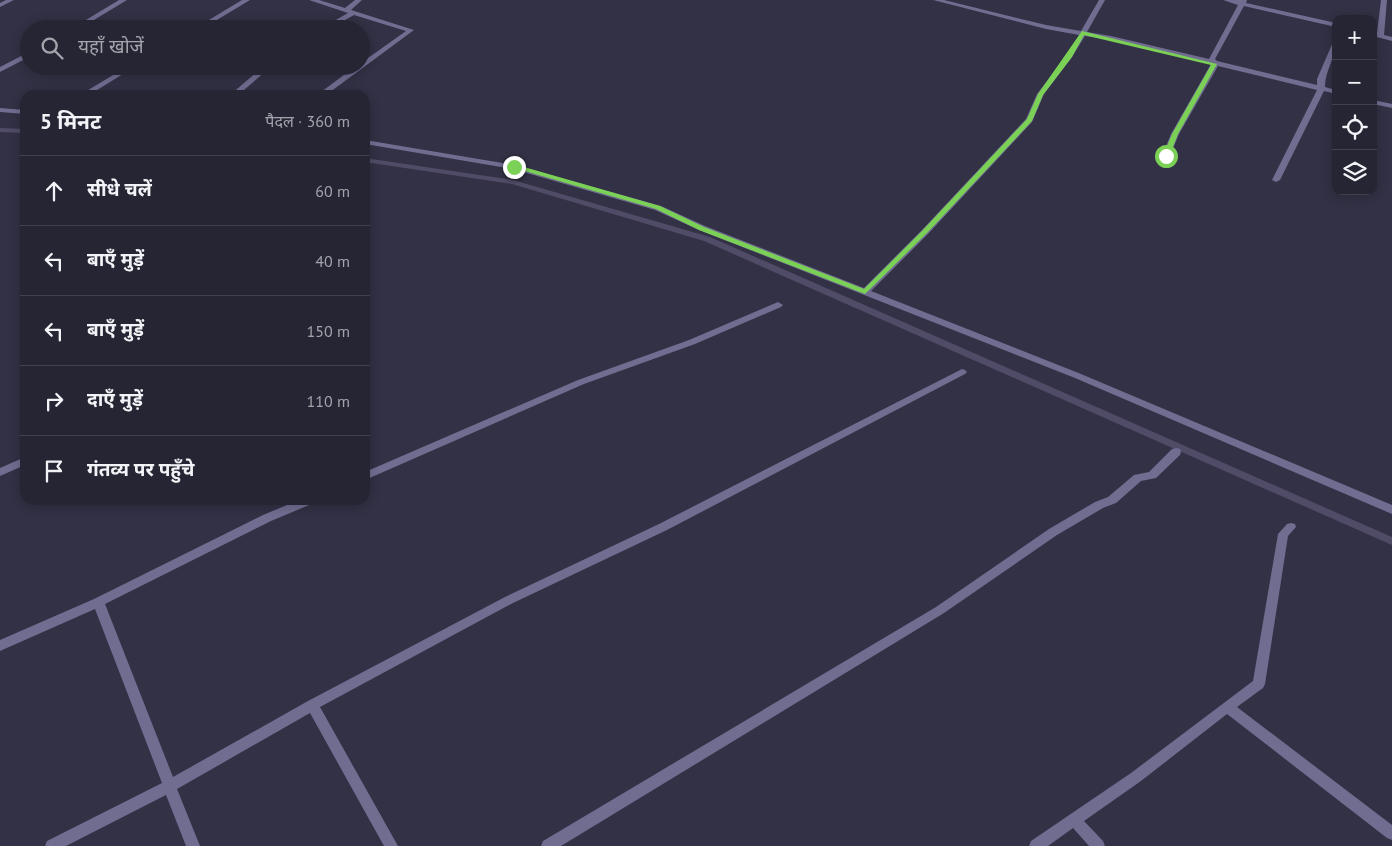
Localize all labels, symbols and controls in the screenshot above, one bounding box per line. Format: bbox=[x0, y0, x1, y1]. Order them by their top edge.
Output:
map controls bbox=[1332, 15, 1377, 195]
button: + bbox=[1332, 15, 1377, 60]
search box bbox=[20, 20, 370, 75]
icon: search bbox=[38, 34, 66, 62]
text: यहाँ खोजें bbox=[78, 34, 144, 58]
button: − bbox=[1332, 60, 1377, 105]
button: locate bbox=[1332, 105, 1377, 150]
text: 5 मिनट bbox=[40, 108, 101, 135]
text: पैदल · 360 m bbox=[265, 111, 350, 131]
route start bbox=[1155, 145, 1178, 168]
button: layers bbox=[1332, 150, 1377, 195]
route end bbox=[503, 156, 526, 179]
icon: ahead bbox=[40, 177, 68, 205]
text: सीधे चलें bbox=[87, 177, 152, 201]
text: 60 m bbox=[315, 181, 350, 201]
icon: left bbox=[40, 247, 68, 275]
text: बाएँ मुड़ें bbox=[87, 247, 144, 271]
text: 40 m bbox=[315, 251, 350, 271]
icon: left bbox=[40, 317, 68, 345]
text: बाएँ मुड़ें bbox=[87, 317, 144, 341]
text: 150 m bbox=[307, 321, 350, 341]
icon: right bbox=[40, 387, 68, 415]
text: दाएँ मुड़ें bbox=[87, 387, 143, 411]
text: 110 m bbox=[307, 391, 350, 411]
icon: arrive bbox=[40, 457, 68, 485]
text: गंतव्य पर पहुँचे bbox=[87, 457, 194, 481]

